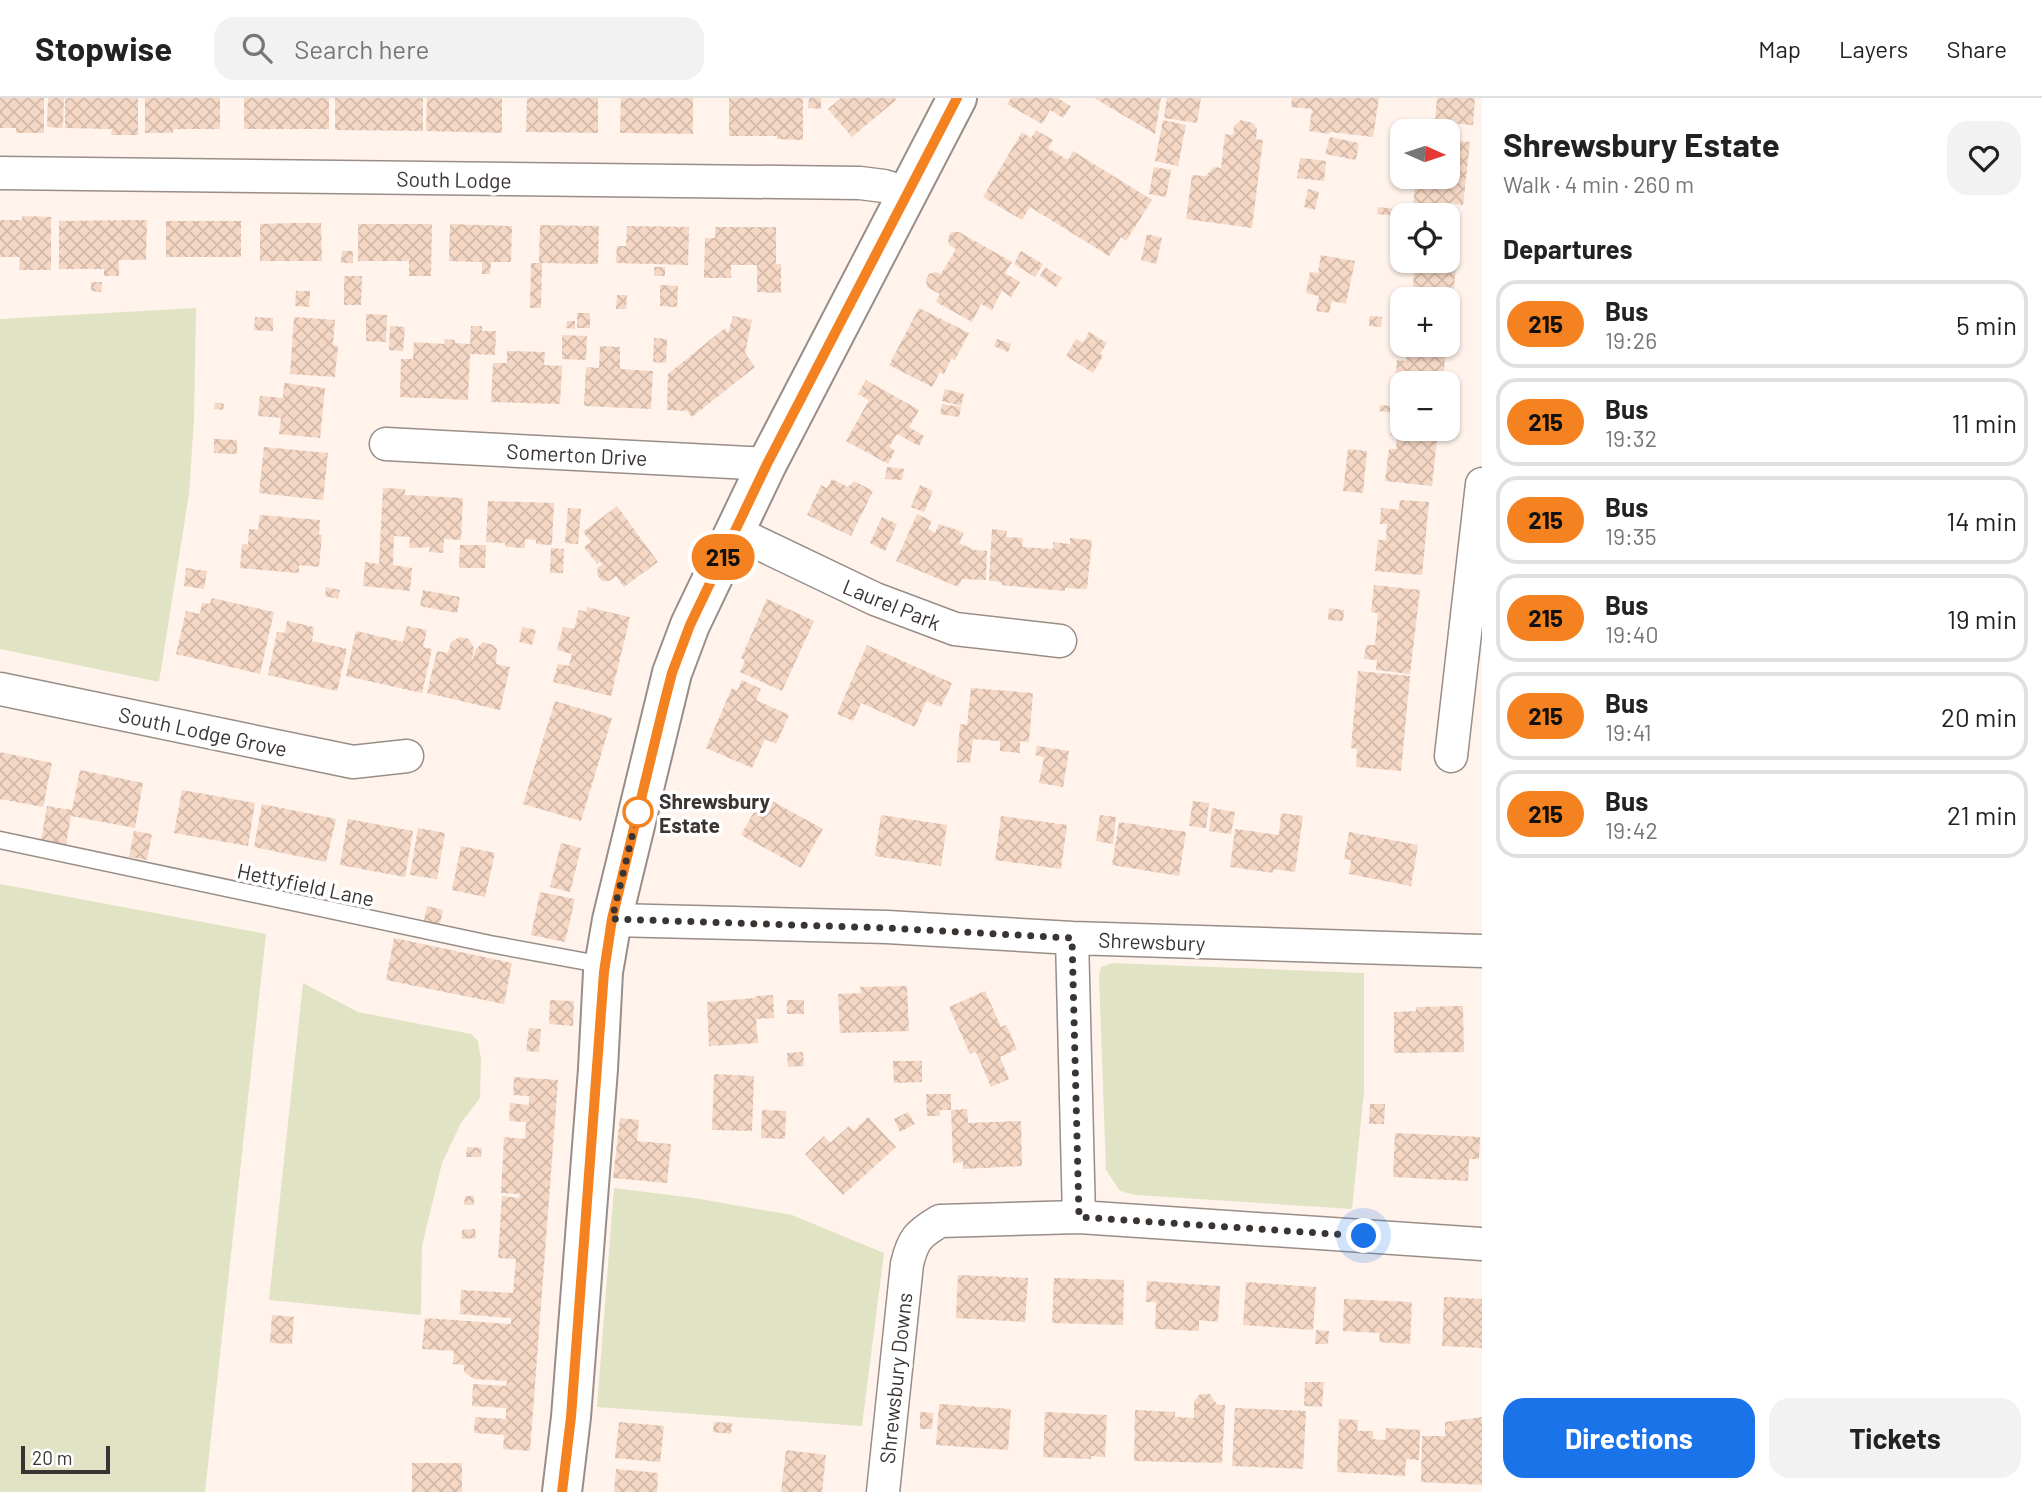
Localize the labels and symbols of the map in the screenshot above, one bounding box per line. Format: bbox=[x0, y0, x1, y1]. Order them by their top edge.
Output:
north arrow bbox=[1390, 119, 1460, 189]
street label: South Lodge bbox=[396, 165, 512, 193]
street label: Somerton Drive bbox=[506, 438, 648, 470]
line badge: 215 bbox=[683, 534, 763, 580]
street label: Laurel Park bbox=[840, 573, 944, 635]
street label: South Lodge Grove bbox=[116, 701, 290, 761]
place label: Shrewsbury Estate bbox=[659, 788, 770, 837]
marker: Shrewsbury Estate bbox=[623, 797, 653, 827]
street label: Hettyfield Lane bbox=[235, 857, 377, 911]
street label: Shrewsbury bbox=[1098, 927, 1206, 955]
your location bbox=[1346, 1218, 1381, 1253]
street label: Shrewsbury Downs bbox=[874, 1291, 916, 1465]
scale bar bbox=[21, 1443, 110, 1475]

